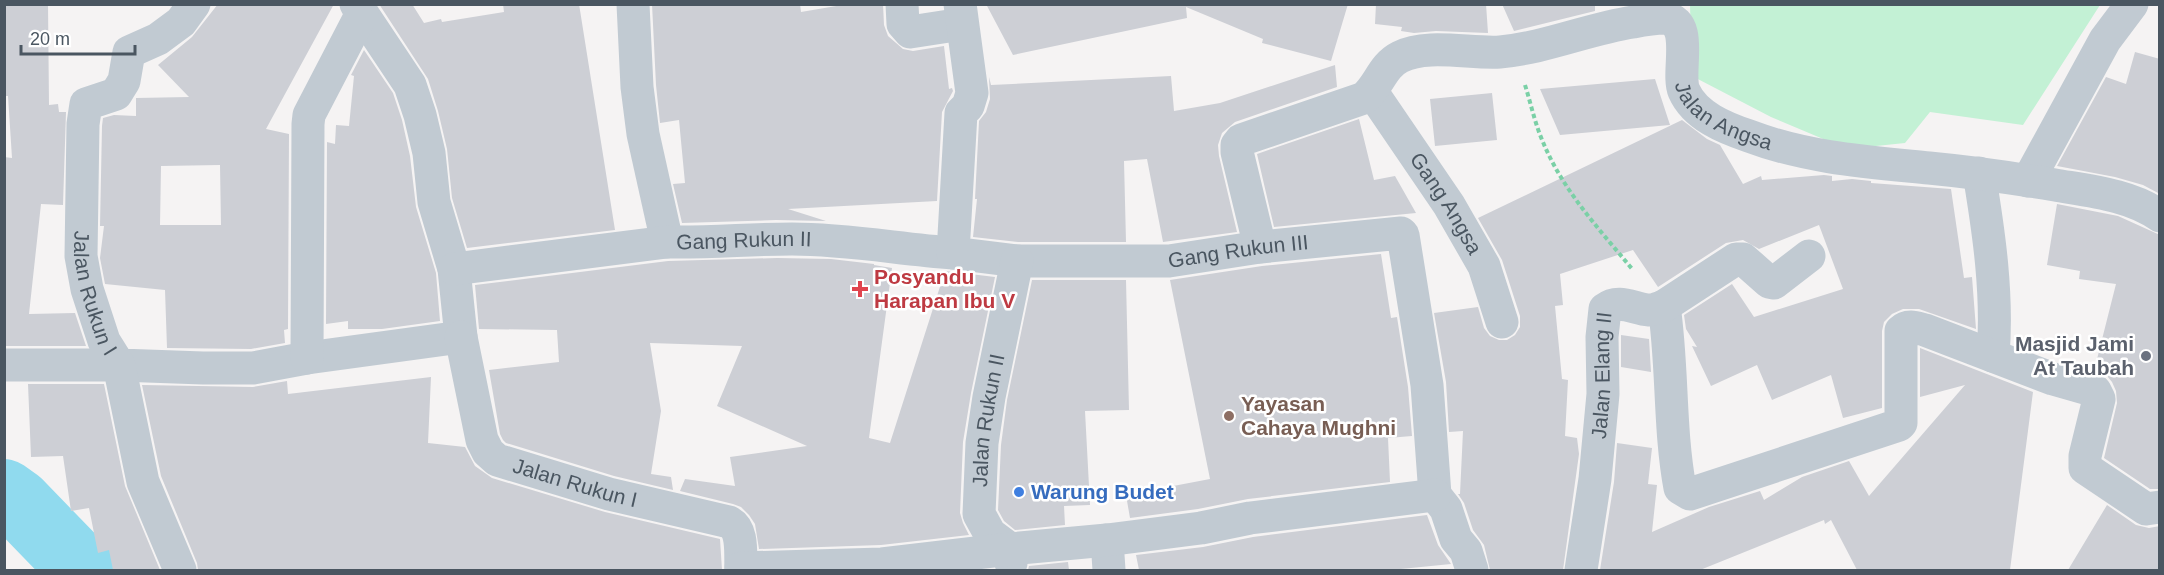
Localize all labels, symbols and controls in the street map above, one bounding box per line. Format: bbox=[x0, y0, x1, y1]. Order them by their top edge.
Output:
scale bar bbox=[21, 18, 135, 56]
text: 20 m bbox=[30, 29, 70, 49]
street label: Jalan Angsa bbox=[1671, 80, 1775, 154]
street label: Gang Angsa bbox=[1406, 148, 1487, 259]
street label: Gang Rukun II bbox=[676, 227, 812, 253]
street label: Jalan Rukun I bbox=[70, 230, 122, 359]
street label: Gang Rukun III bbox=[1166, 230, 1309, 272]
place label: Posyandu Harapan Ibu V bbox=[874, 265, 1015, 312]
marker: Posyandu Harapan Ibu V bbox=[851, 280, 869, 298]
street label: Jalan Elang II bbox=[1587, 311, 1616, 440]
place label: Masjid Jami At Taubah bbox=[2015, 332, 2134, 379]
marker: Masjid Jami At Taubah bbox=[2139, 349, 2153, 363]
street label: Jalan Rukun II bbox=[968, 352, 1009, 488]
place label: Yayasan Cahaya Mughni bbox=[1241, 392, 1396, 439]
marker: Yayasan Cahaya Mughni bbox=[1222, 409, 1236, 423]
street label: Jalan Rukun I bbox=[510, 454, 640, 511]
place label: Warung Budet bbox=[1031, 480, 1174, 503]
marker: Warung Budet bbox=[1012, 485, 1026, 499]

